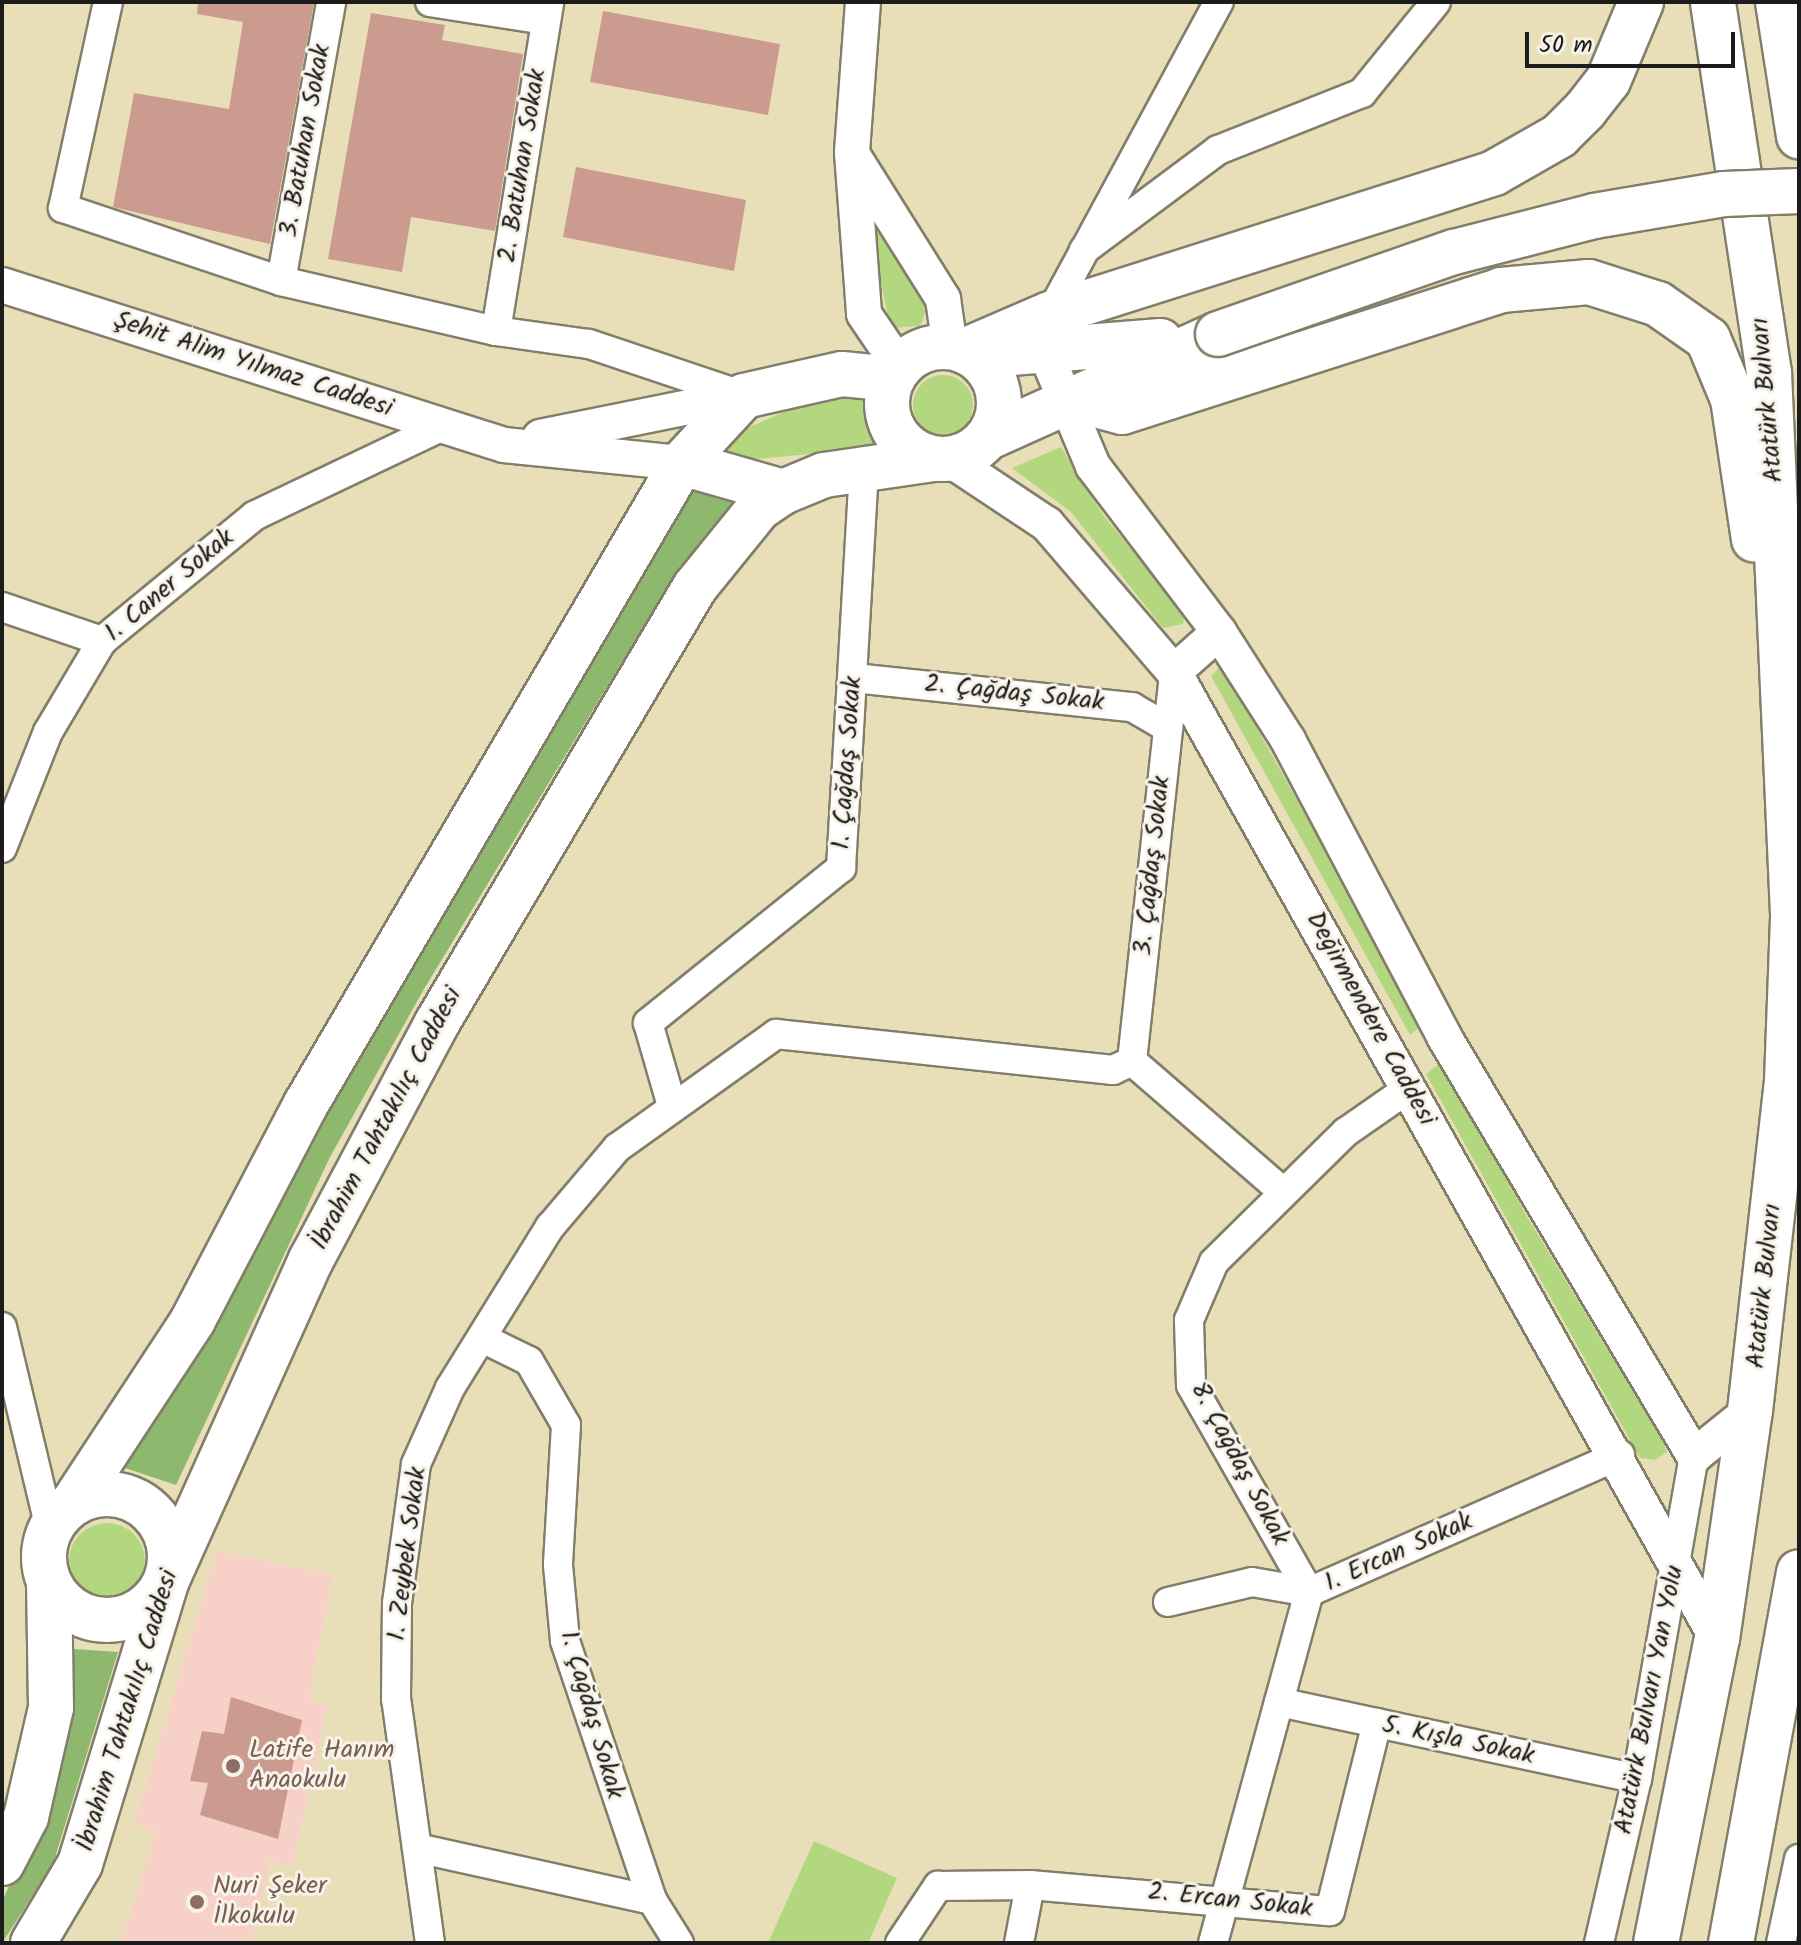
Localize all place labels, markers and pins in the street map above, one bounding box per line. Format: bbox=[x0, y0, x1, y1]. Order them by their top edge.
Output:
place label: Latife Hanım Anaokulu bbox=[249, 1735, 394, 1796]
marker: Latife Hanım Anaokulu bbox=[224, 1757, 242, 1775]
place label: Nuri Şeker İlkokulu bbox=[213, 1871, 327, 1932]
marker: Nuri Şeker İlkokulu bbox=[188, 1893, 206, 1911]

